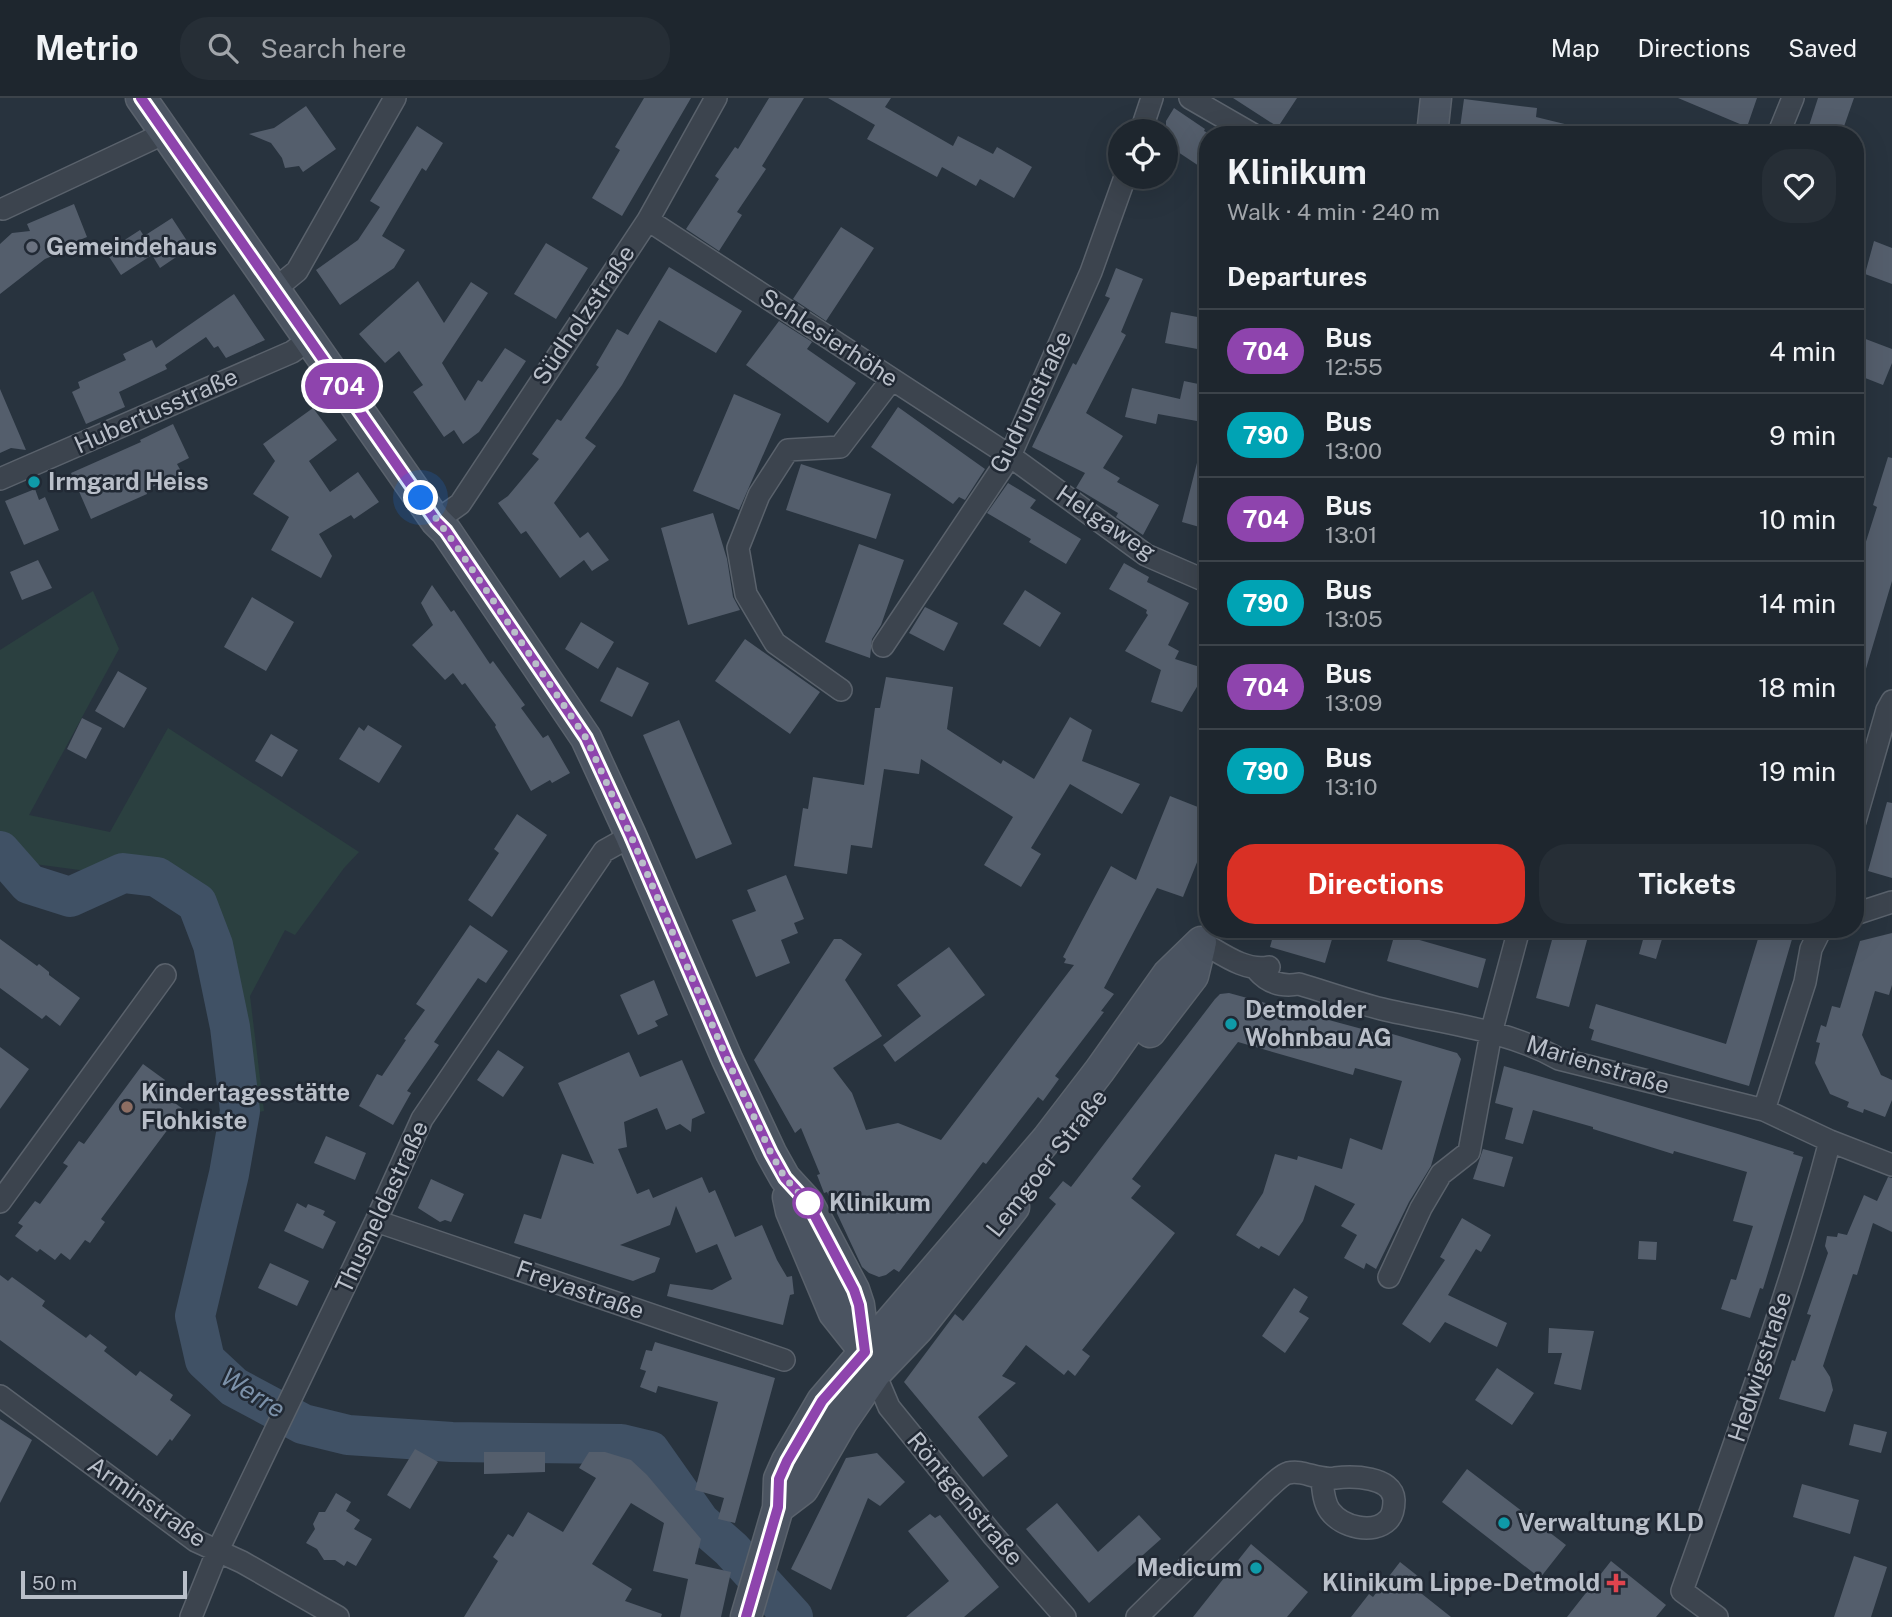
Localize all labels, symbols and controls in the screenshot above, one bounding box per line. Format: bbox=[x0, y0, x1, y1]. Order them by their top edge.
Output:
search box bbox=[180, 17, 670, 80]
text: Metrio bbox=[35, 29, 138, 67]
icon: search bbox=[204, 29, 242, 67]
text: Search here bbox=[260, 33, 406, 64]
text: Map bbox=[1551, 34, 1600, 62]
text: Directions bbox=[1638, 34, 1750, 62]
text: Saved bbox=[1788, 34, 1857, 62]
map controls bbox=[1108, 119, 1178, 189]
button: locate bbox=[1108, 119, 1178, 189]
button: heart bbox=[1762, 149, 1836, 223]
text: Klinikum bbox=[1227, 153, 1367, 191]
text: Walk · 4 min · 240 m bbox=[1227, 198, 1440, 225]
place label: Gemeindehaus bbox=[46, 232, 217, 260]
marker: Gemeindehaus bbox=[24, 239, 40, 255]
street label: Südholzstraße bbox=[526, 239, 640, 389]
text: Departures bbox=[1227, 261, 1367, 292]
street label: Schlesierhöhe bbox=[755, 282, 904, 392]
text: Bus bbox=[1325, 322, 1372, 353]
street label: Gudrunstraße bbox=[984, 326, 1077, 477]
text: 4 min bbox=[1769, 336, 1836, 367]
text: 704 bbox=[1243, 337, 1288, 365]
text: 12:55 bbox=[1325, 353, 1383, 380]
street label: Hubertusstraße bbox=[70, 362, 242, 459]
line badge: 704 bbox=[302, 363, 382, 409]
text: 704 bbox=[319, 372, 365, 400]
text: Bus bbox=[1325, 406, 1372, 437]
text: 9 min bbox=[1769, 420, 1836, 451]
text: 790 bbox=[1242, 421, 1289, 449]
text: 13:00 bbox=[1325, 437, 1382, 464]
place label: Irmgard Heiss bbox=[48, 467, 209, 495]
marker: Irmgard Heiss bbox=[26, 474, 42, 490]
street label: Helgaweg bbox=[1052, 479, 1162, 566]
your location bbox=[403, 480, 438, 515]
text: Bus bbox=[1325, 490, 1372, 521]
text: 10 min bbox=[1759, 504, 1836, 535]
text: 704 bbox=[1243, 505, 1288, 533]
text: 13:01 bbox=[1325, 521, 1377, 548]
text: Bus bbox=[1325, 574, 1372, 605]
text: 14 min bbox=[1759, 588, 1836, 619]
text: 790 bbox=[1242, 589, 1289, 617]
text: 13:05 bbox=[1325, 605, 1383, 632]
text: Bus bbox=[1325, 658, 1372, 689]
text: 18 min bbox=[1758, 672, 1836, 703]
text: 704 bbox=[1243, 673, 1288, 701]
text: 13:09 bbox=[1325, 689, 1382, 716]
text: Bus bbox=[1325, 742, 1372, 773]
text: 19 min bbox=[1759, 756, 1836, 787]
text: 790 bbox=[1242, 757, 1289, 785]
text: 13:10 bbox=[1325, 773, 1377, 800]
button: Directions bbox=[1227, 844, 1525, 924]
button: Tickets bbox=[1539, 844, 1836, 924]
place label: Detmolder Wohnbau AG bbox=[1245, 995, 1392, 1051]
marker: Detmolder Wohnbau AG bbox=[1223, 1016, 1239, 1032]
street label: Marienstraße bbox=[1523, 1029, 1673, 1099]
place label: Kindertagesstätte Flohkiste bbox=[141, 1078, 350, 1134]
street label: Lemgoer Straße bbox=[980, 1083, 1113, 1242]
marker: Kindertagesstätte Flohkiste bbox=[119, 1099, 135, 1115]
street label: Thusneldastraße bbox=[329, 1116, 433, 1297]
marker: Klinikum bbox=[793, 1188, 823, 1218]
place label: Klinikum bbox=[829, 1188, 931, 1216]
street label: Freyastraße bbox=[513, 1254, 648, 1324]
street label: Hedwigstraße bbox=[1722, 1288, 1797, 1445]
water label: Werre bbox=[215, 1361, 291, 1424]
street label: Röntgenstraße bbox=[902, 1426, 1030, 1571]
street label: Arminstraße bbox=[83, 1450, 212, 1552]
place label: Verwaltung KLD bbox=[1518, 1508, 1704, 1536]
marker: Verwaltung KLD bbox=[1496, 1515, 1512, 1531]
place label: Medicum bbox=[1136, 1553, 1242, 1581]
marker: Medicum bbox=[1248, 1560, 1264, 1576]
scale bar bbox=[21, 1568, 187, 1600]
place label: Klinikum Lippe-Detmold bbox=[1322, 1568, 1600, 1596]
text: 50 m bbox=[32, 1572, 77, 1594]
marker: Klinikum Lippe-Detmold bbox=[1606, 1573, 1626, 1593]

